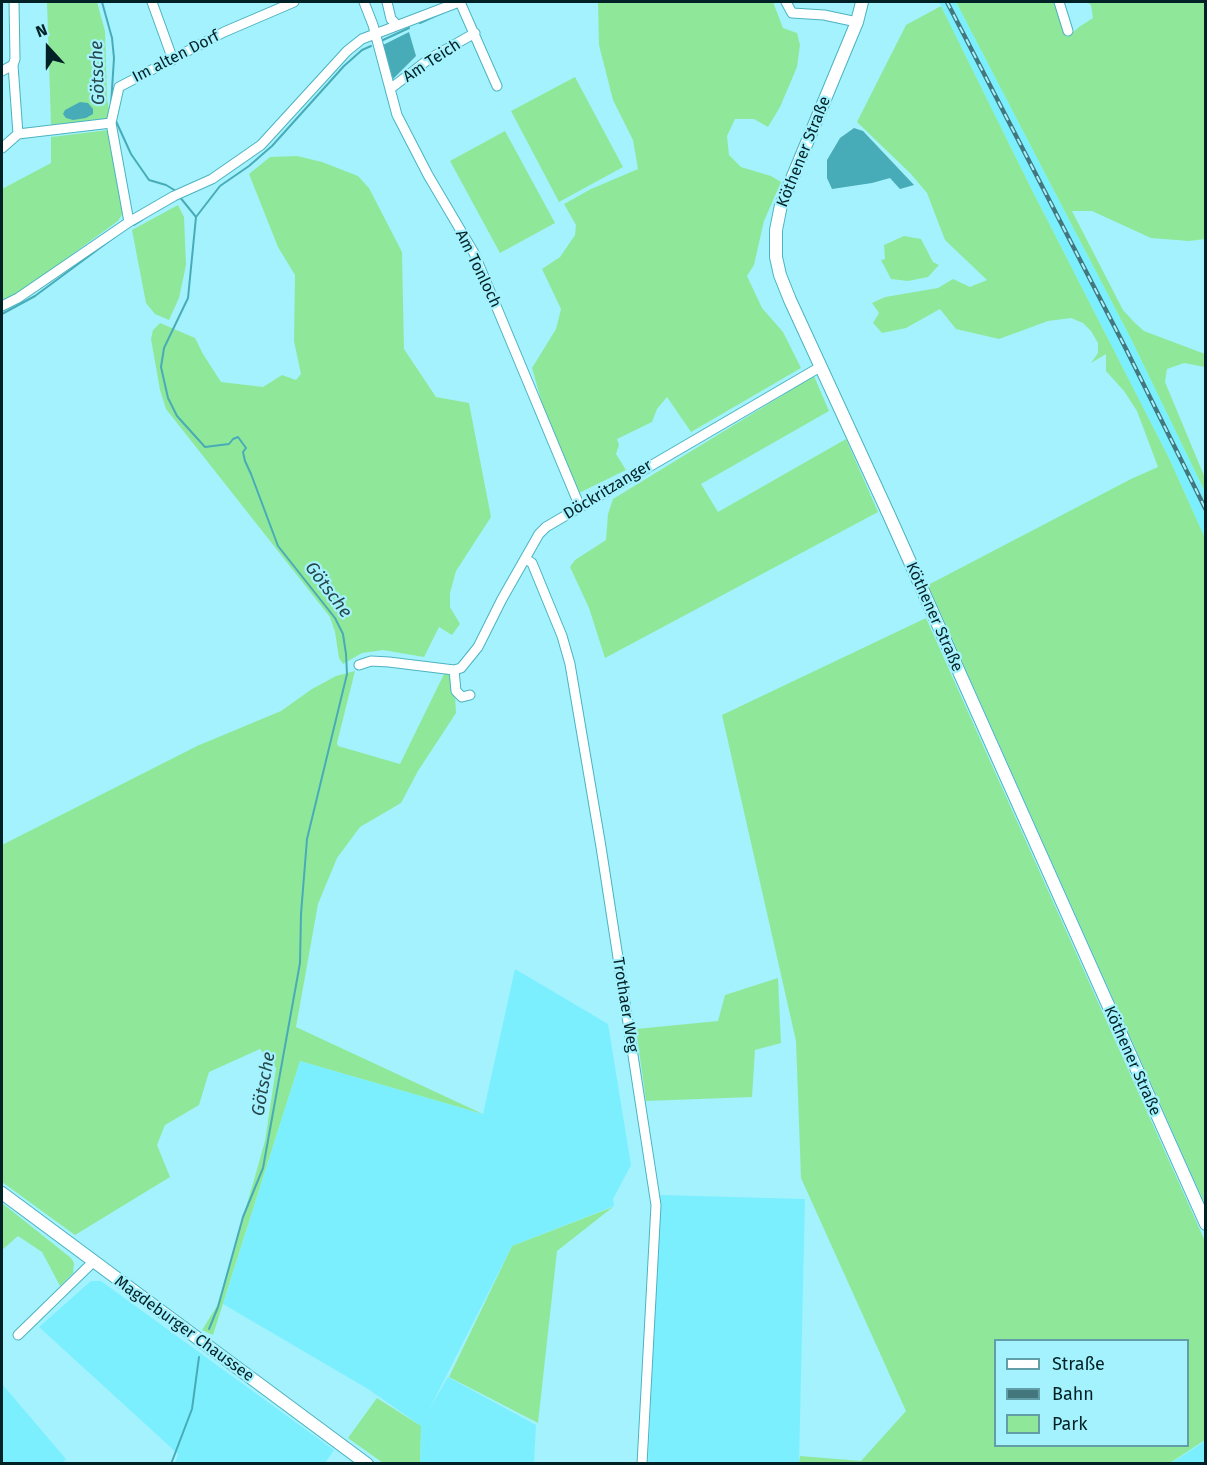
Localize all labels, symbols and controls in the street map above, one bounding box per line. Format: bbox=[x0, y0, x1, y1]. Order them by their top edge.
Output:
north arrow bbox=[18, 18, 78, 78]
text: N bbox=[33, 20, 50, 42]
street label: Im alten Dorf bbox=[129, 27, 223, 87]
street label: Am Teich bbox=[400, 35, 464, 87]
water label: Götsche bbox=[86, 40, 110, 106]
street label: Köthener Straße bbox=[773, 94, 835, 210]
street label: Am Tonloch bbox=[451, 227, 505, 311]
street label: Döckritzanger bbox=[560, 456, 656, 524]
water label: Götsche bbox=[300, 558, 356, 622]
street label: Köthener Straße bbox=[901, 559, 967, 675]
street label: Trothaer Weg bbox=[608, 956, 642, 1054]
street label: Köthener Straße bbox=[1099, 1003, 1165, 1119]
water label: Götsche bbox=[248, 1050, 280, 1118]
street label: Magdeburger Chaussee bbox=[111, 1272, 257, 1386]
legend bbox=[994, 1339, 1189, 1447]
text: Straße bbox=[1052, 1353, 1105, 1375]
text: Bahn bbox=[1052, 1383, 1094, 1405]
text: Park bbox=[1052, 1413, 1087, 1435]

